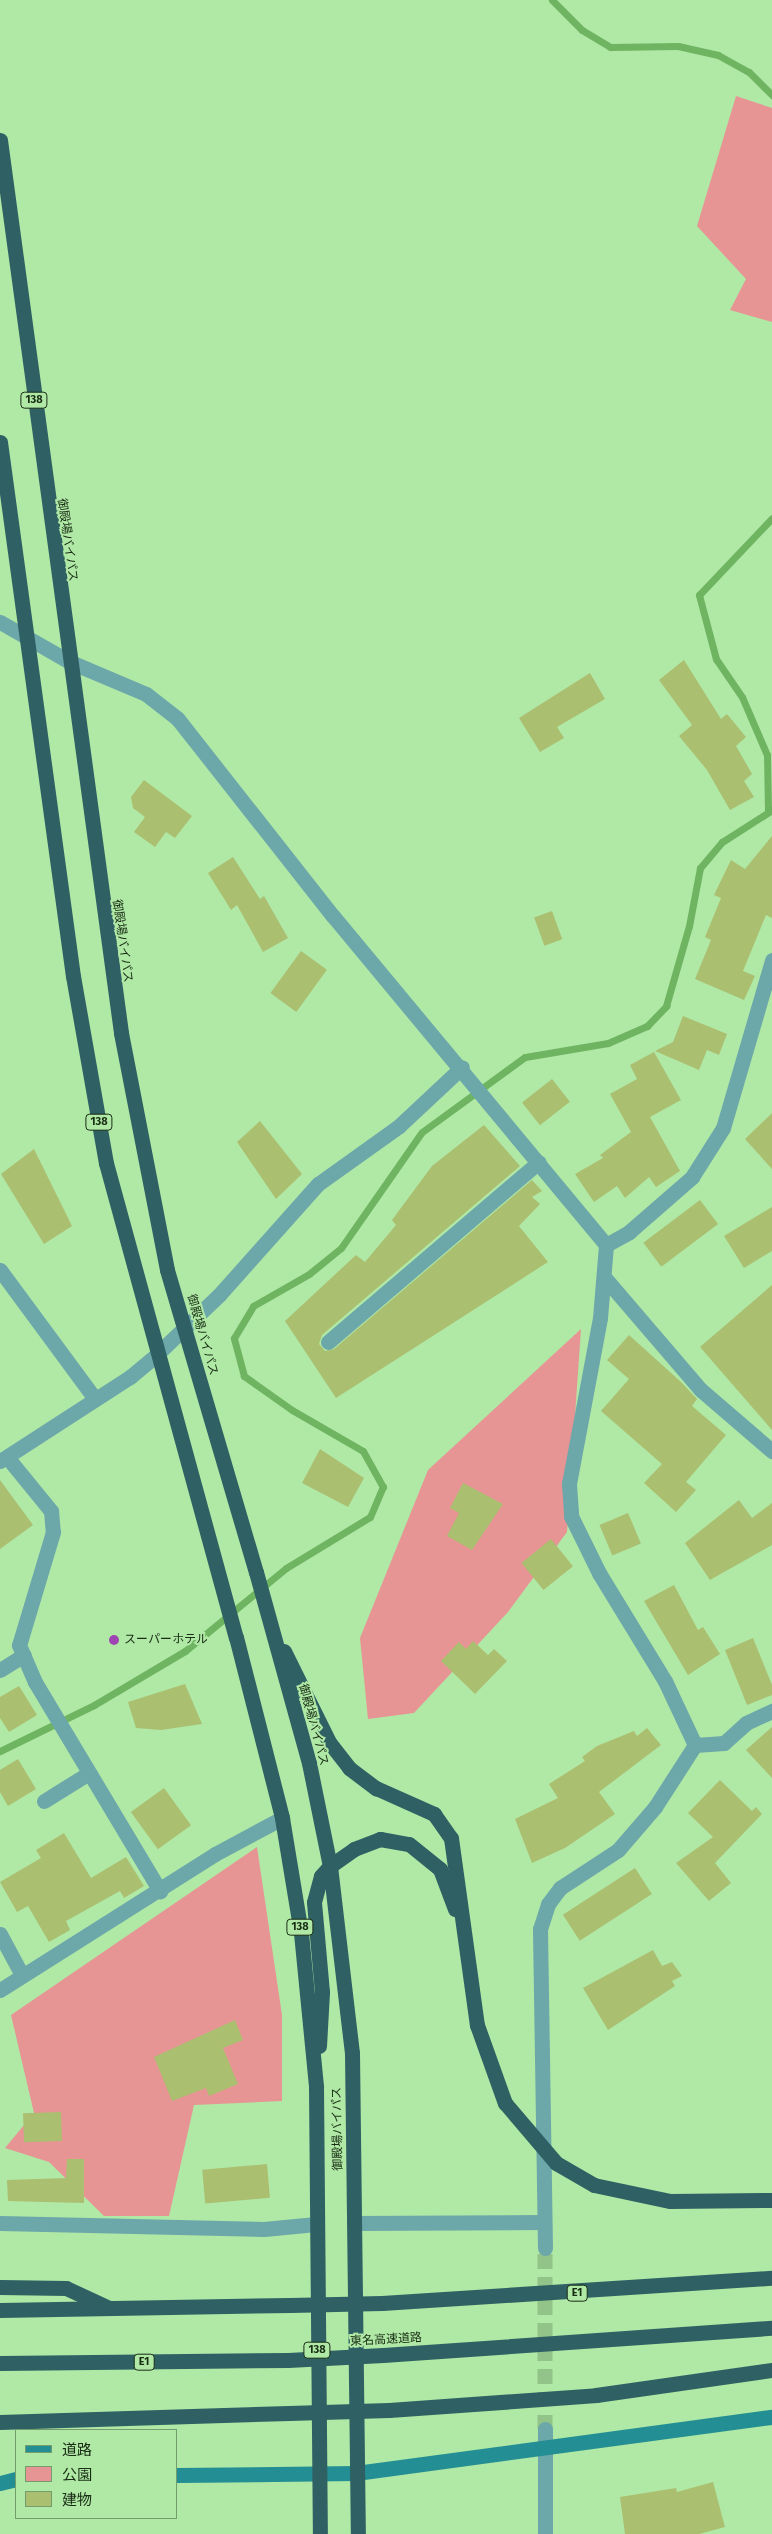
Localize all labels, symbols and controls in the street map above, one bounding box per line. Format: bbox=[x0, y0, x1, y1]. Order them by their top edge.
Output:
road number: 138 bbox=[20, 392, 48, 408]
street label: 御殿場バイパス bbox=[54, 497, 80, 583]
street label: 御殿場バイパス bbox=[109, 898, 135, 984]
road number: 138 bbox=[85, 1114, 113, 1130]
street label: 御殿場バイパス bbox=[184, 1293, 220, 1377]
place label: スーパーホテル bbox=[124, 1633, 208, 1647]
marker: スーパーホテル bbox=[108, 1634, 120, 1646]
street label: 御殿場バイパス bbox=[295, 1683, 331, 1767]
road number: 138 bbox=[286, 1918, 314, 1935]
street label: 御殿場バイパス bbox=[330, 2087, 346, 2171]
road number: E1 bbox=[566, 2284, 588, 2302]
street label: 東名高速道路 bbox=[350, 2331, 422, 2349]
road number: 138 bbox=[303, 2342, 331, 2358]
road number: E1 bbox=[133, 2354, 155, 2370]
legend bbox=[15, 2429, 178, 2519]
text: 道路 bbox=[62, 2441, 92, 2459]
text: 公園 bbox=[62, 2466, 92, 2484]
text: 建物 bbox=[62, 2491, 92, 2509]

